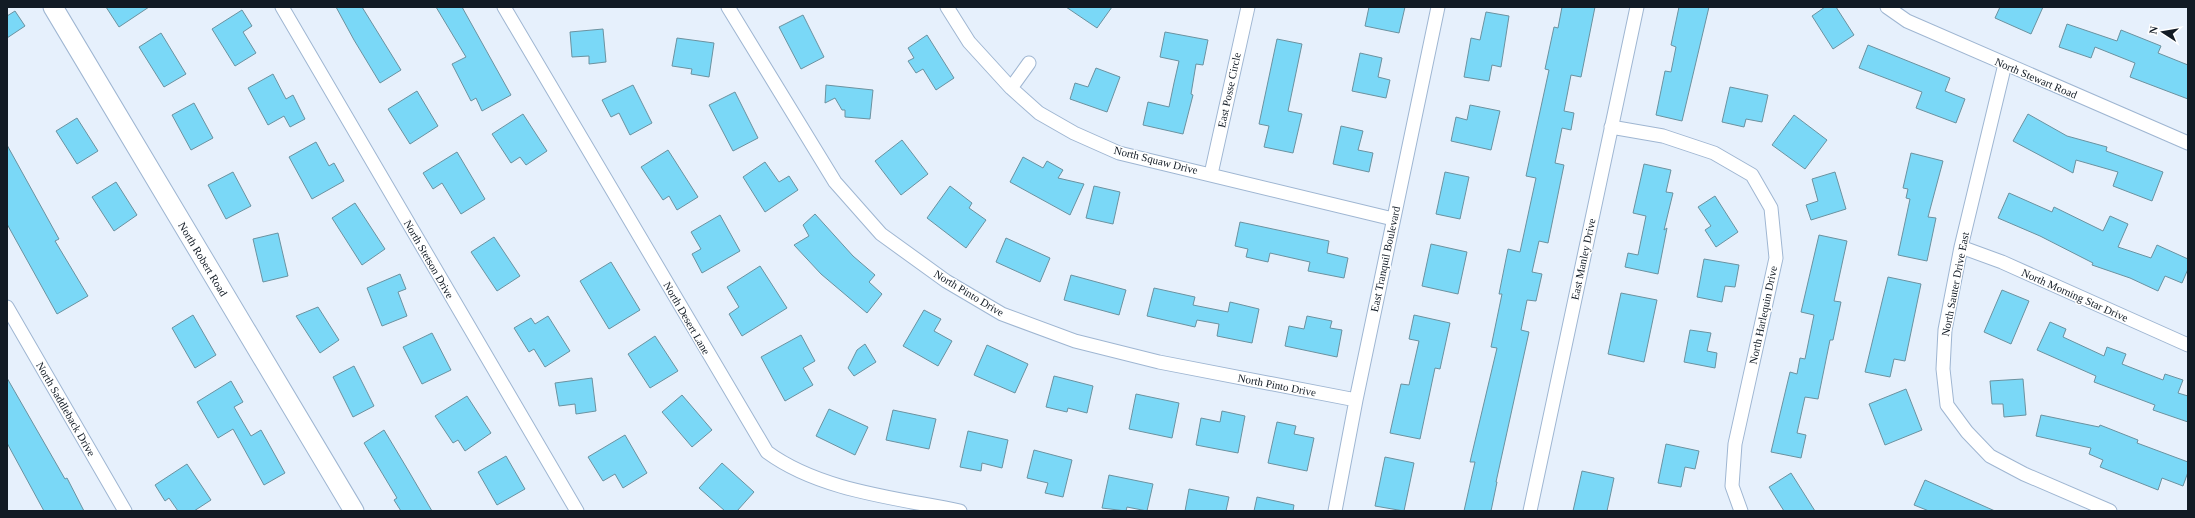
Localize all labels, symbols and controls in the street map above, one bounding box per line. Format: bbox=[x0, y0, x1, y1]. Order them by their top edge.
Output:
north arrow bbox=[2143, 12, 2183, 52]
text: N bbox=[2147, 25, 2160, 35]
street label: East Posse Circle bbox=[1215, 51, 1243, 129]
street label: North Stewart Road bbox=[1993, 55, 2079, 101]
street label: North Squaw Drive bbox=[1113, 144, 1199, 176]
street label: East Tranquil Boulevard bbox=[1368, 205, 1402, 313]
street label: East Manley Drive bbox=[1568, 217, 1598, 301]
street label: North Stetson Drive bbox=[402, 218, 456, 300]
street label: North Robert Road bbox=[176, 220, 230, 299]
street label: North Sauter Drive East bbox=[1939, 231, 1971, 337]
street label: North Harlequin Drive bbox=[1747, 265, 1779, 365]
street label: North Morning Star Drive bbox=[2020, 266, 2130, 324]
street label: North Pinto Drive bbox=[932, 267, 1006, 319]
street label: North Desert Lane bbox=[661, 280, 713, 357]
street label: North Saddleback Drive bbox=[34, 360, 98, 458]
street label: North Pinto Drive bbox=[1237, 372, 1317, 398]

